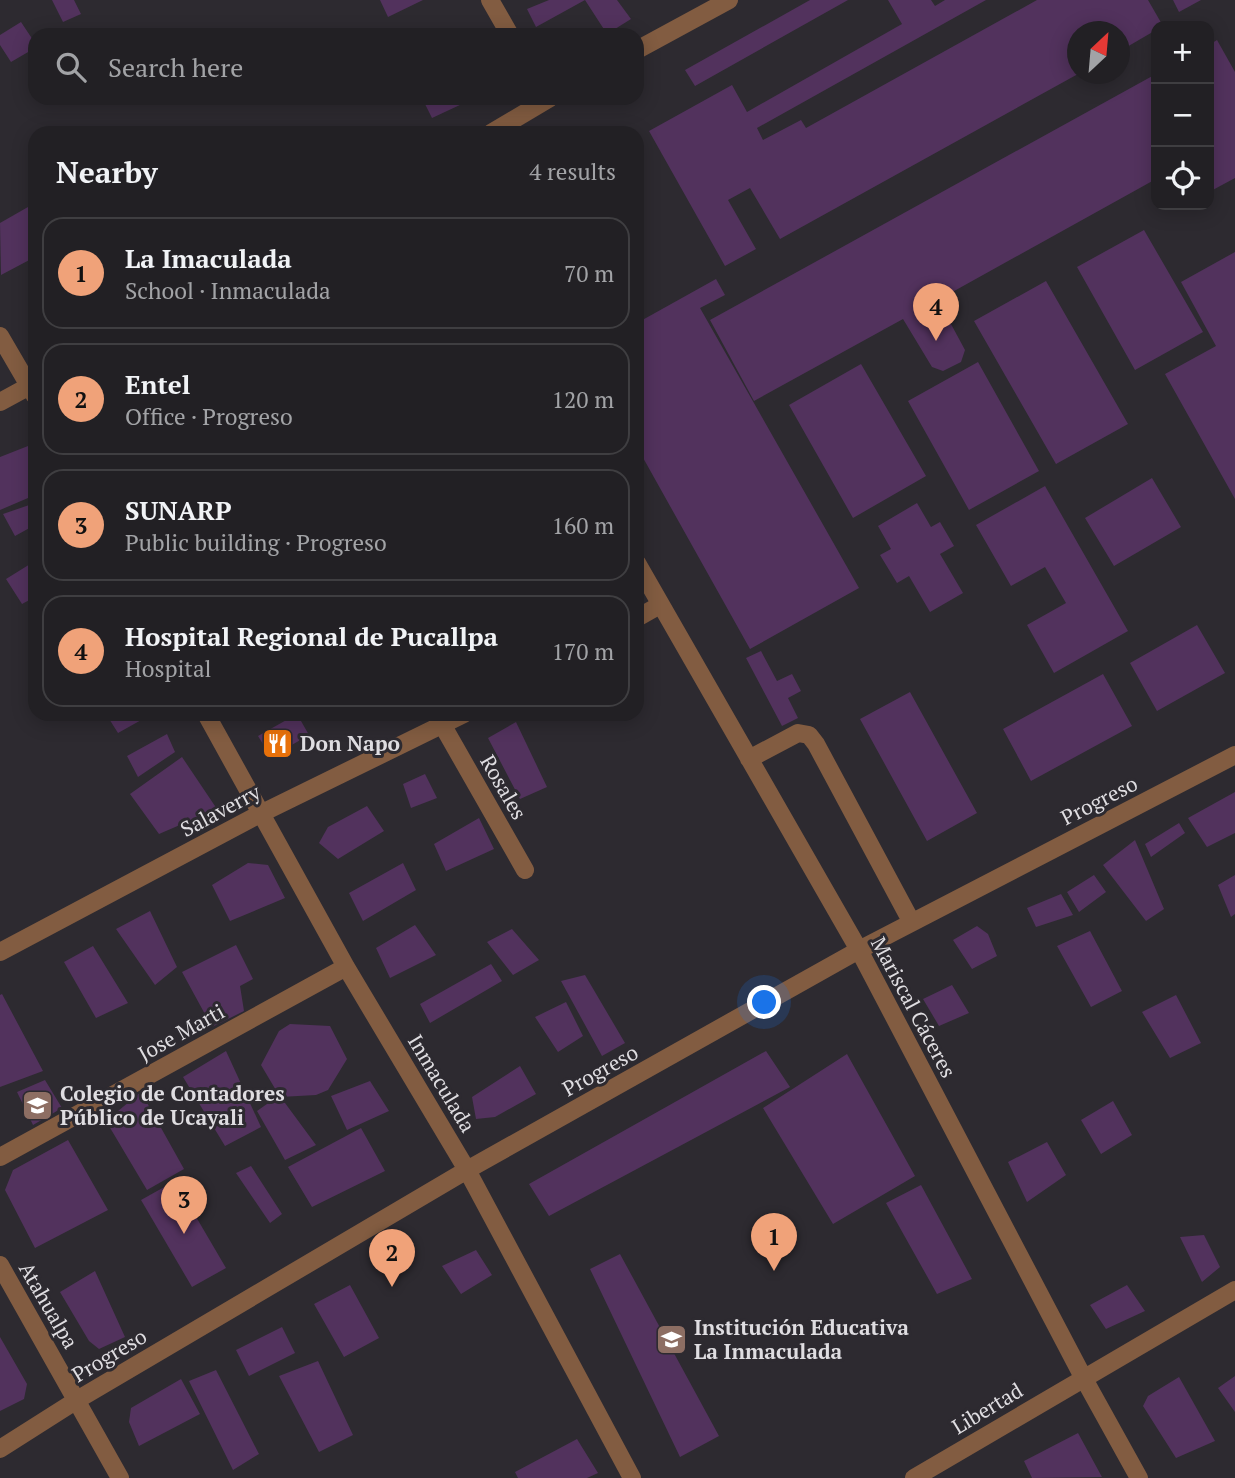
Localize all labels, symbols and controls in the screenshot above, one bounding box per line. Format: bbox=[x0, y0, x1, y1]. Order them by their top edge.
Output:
north arrow bbox=[1067, 21, 1130, 84]
map controls bbox=[1151, 21, 1214, 210]
button: + bbox=[1151, 21, 1214, 84]
search box bbox=[28, 28, 644, 105]
icon: search bbox=[52, 48, 90, 86]
text: Search here bbox=[108, 50, 243, 84]
button: − bbox=[1151, 84, 1214, 147]
button: locate bbox=[1151, 147, 1214, 210]
text: Nearby bbox=[56, 152, 158, 192]
text: 4 results bbox=[529, 156, 616, 187]
text: La Imaculada bbox=[125, 241, 292, 275]
text: 1 bbox=[75, 258, 88, 289]
text: 70 m bbox=[564, 258, 614, 289]
text: School · Inmaculada bbox=[125, 275, 331, 306]
pin: 4 bbox=[913, 283, 959, 341]
text: Entel bbox=[125, 367, 190, 401]
text: 2 bbox=[75, 384, 88, 415]
text: 120 m bbox=[552, 384, 614, 415]
text: Office · Progreso bbox=[125, 401, 293, 432]
text: SUNARP bbox=[125, 493, 232, 527]
text: 3 bbox=[75, 510, 88, 541]
text: 160 m bbox=[552, 510, 614, 541]
text: Public building · Progreso bbox=[125, 527, 387, 558]
text: Hospital Regional de Pucallpa bbox=[125, 619, 498, 653]
text: 4 bbox=[75, 636, 88, 667]
text: 170 m bbox=[552, 636, 614, 667]
text: Hospital bbox=[125, 653, 211, 684]
restaurant icon: Don Napo bbox=[260, 726, 294, 760]
place label: Don Napo bbox=[300, 729, 400, 757]
street label: Rosales bbox=[474, 750, 534, 824]
street label: Progreso bbox=[1056, 769, 1142, 831]
street label: Salaverry bbox=[175, 777, 265, 843]
street label: Mariscal Cáceres bbox=[865, 932, 963, 1082]
your location bbox=[747, 985, 781, 1019]
street label: Jose Marti bbox=[133, 997, 229, 1067]
street label: Inmaculada bbox=[402, 1029, 482, 1138]
street label: Progreso bbox=[557, 1038, 643, 1102]
place label: Colegio de Contadores Público de Ucayali bbox=[60, 1079, 285, 1131]
school or university icon: Colegio de Contadores Público de Ucayali bbox=[20, 1088, 54, 1122]
pin: 3 bbox=[161, 1176, 207, 1234]
pin: 1 bbox=[751, 1213, 797, 1271]
pin: 2 bbox=[369, 1229, 415, 1287]
street label: Atahualpa bbox=[13, 1257, 85, 1354]
place label: Institución Educativa La Inmaculada bbox=[694, 1313, 909, 1365]
street label: Progreso bbox=[66, 1322, 152, 1388]
school or university icon: Institución Educativa La Inmaculada bbox=[654, 1322, 688, 1356]
street label: Libertad bbox=[946, 1376, 1028, 1440]

